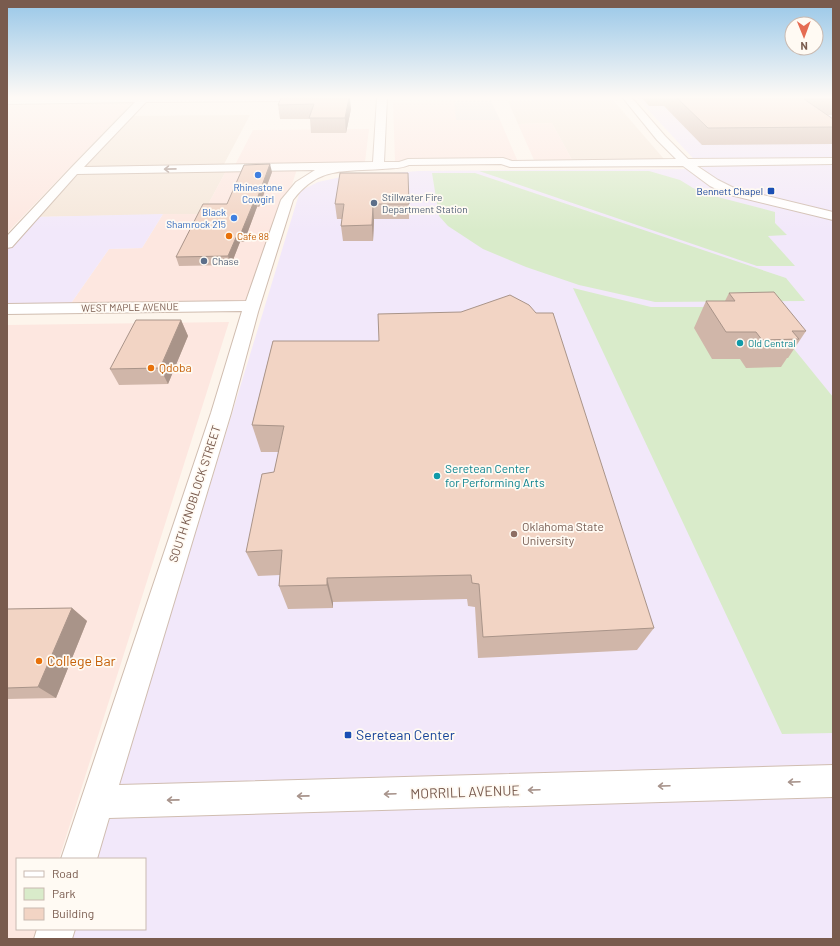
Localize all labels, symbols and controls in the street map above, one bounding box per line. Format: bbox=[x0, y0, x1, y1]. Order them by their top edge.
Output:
north arrow bbox=[784, 16, 824, 56]
text: N bbox=[800, 40, 808, 53]
one-way arrow bbox=[164, 165, 177, 173]
marker: Rhinestone Cowgirl bbox=[253, 170, 263, 180]
place label: Rhinestone Cowgirl bbox=[233, 181, 283, 205]
place label: Bennett Chapel bbox=[697, 185, 763, 197]
marker: Bennett Chapel bbox=[766, 186, 776, 196]
place label: Stillwater Fire Department Station bbox=[382, 191, 468, 215]
marker: Stillwater Fire Department Station bbox=[369, 198, 379, 208]
place label: Black Shamrock 215 bbox=[166, 206, 226, 230]
marker: Black Shamrock 215 bbox=[229, 213, 239, 223]
place label: Cafe 88 bbox=[237, 230, 269, 242]
marker: Cafe 88 bbox=[224, 231, 234, 241]
place label: Chase bbox=[212, 255, 239, 267]
marker: Chase bbox=[199, 256, 209, 266]
street label: WEST MAPLE AVENUE bbox=[81, 300, 179, 314]
place label: Old Central bbox=[748, 337, 795, 349]
marker: Old Central bbox=[735, 338, 745, 348]
place label: Qdoba bbox=[159, 360, 192, 374]
marker: Qdoba bbox=[146, 363, 156, 373]
street label: SOUTH KNOBLOCK STREET bbox=[165, 423, 223, 564]
place label: Seretean Center for Performing Arts bbox=[445, 461, 545, 489]
marker: Seretean Center for Performing Arts bbox=[432, 471, 442, 481]
place label: Oklahoma State University bbox=[522, 519, 604, 547]
marker: Oklahoma State University bbox=[509, 529, 519, 539]
place label: College Bar bbox=[47, 652, 116, 669]
marker: College Bar bbox=[34, 656, 44, 666]
place label: Seretean Center bbox=[356, 726, 455, 743]
marker: Seretean Center bbox=[343, 730, 353, 740]
one-way arrow bbox=[788, 778, 801, 786]
street label: MORRILL AVENUE bbox=[410, 781, 520, 802]
one-way arrow bbox=[658, 782, 671, 790]
one-way arrow bbox=[528, 786, 541, 794]
one-way arrow bbox=[384, 790, 397, 798]
one-way arrow bbox=[297, 793, 310, 800]
one-way arrow bbox=[167, 796, 180, 804]
legend bbox=[16, 858, 146, 930]
text: Road bbox=[52, 866, 79, 880]
text: Park bbox=[52, 886, 76, 900]
text: Building bbox=[52, 906, 94, 920]

